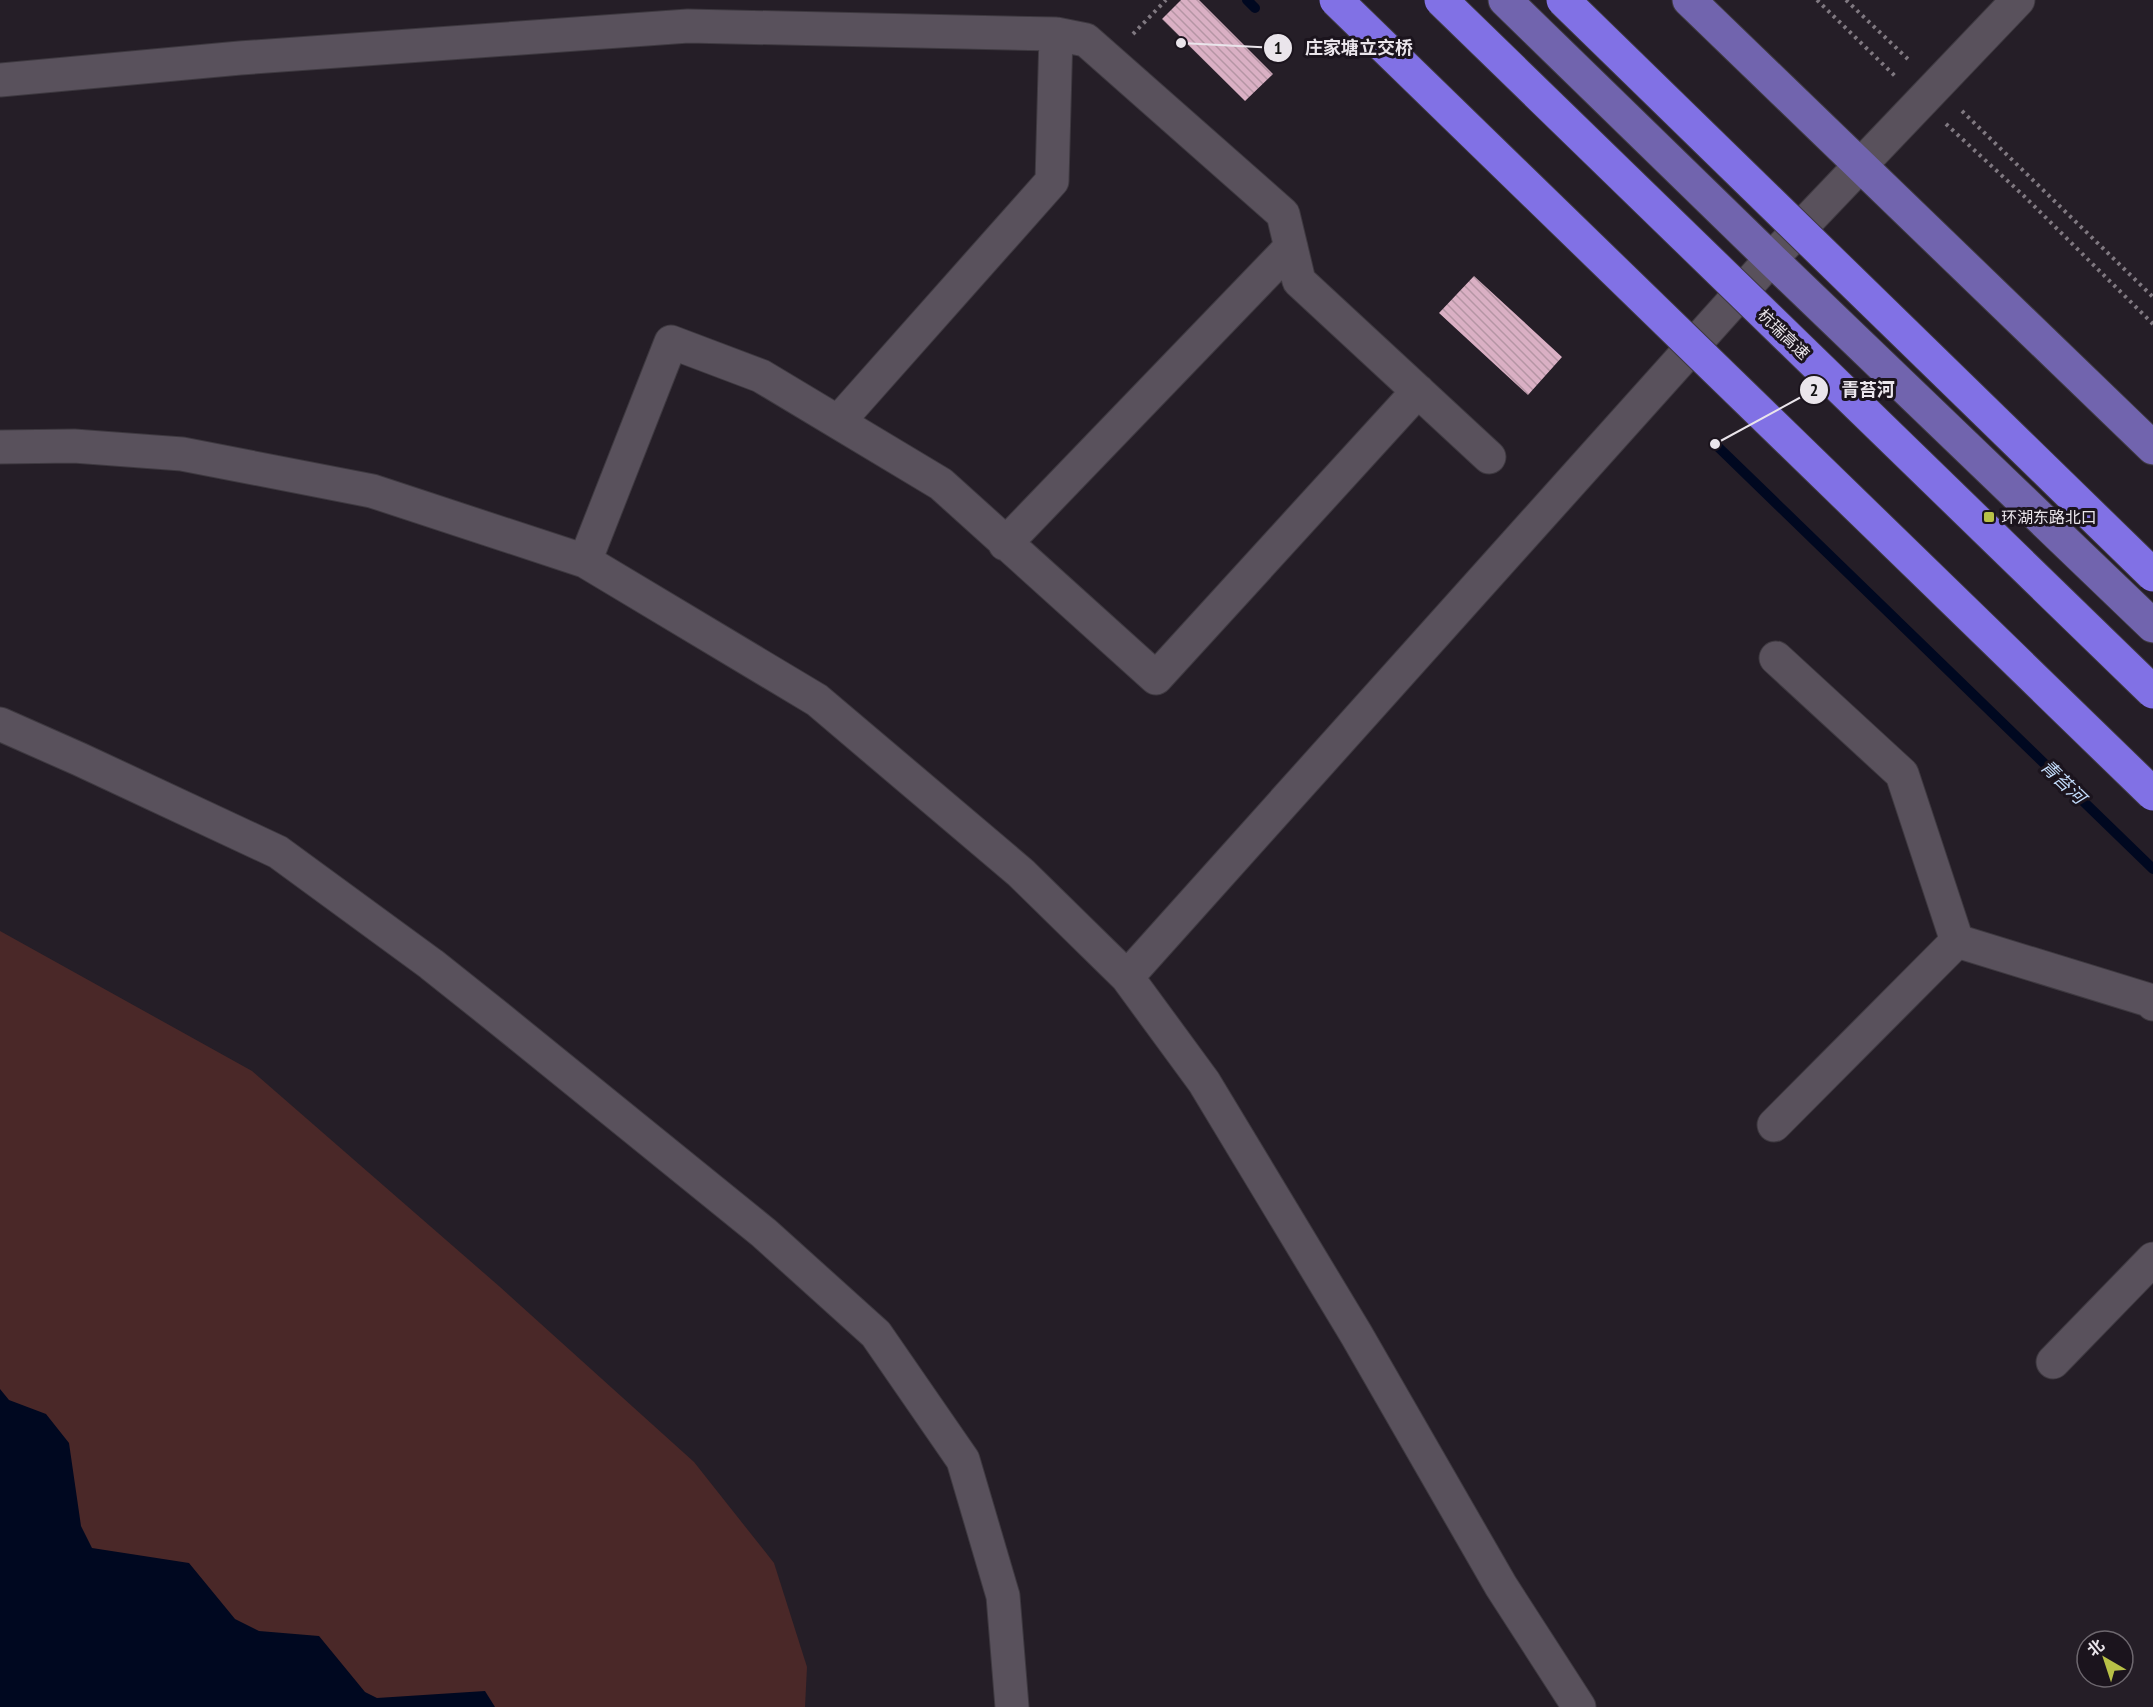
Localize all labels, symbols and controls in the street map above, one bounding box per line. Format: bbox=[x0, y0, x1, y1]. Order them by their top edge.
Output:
callout: 庄家塘立交桥 bbox=[1263, 30, 1425, 66]
text: 1 bbox=[1274, 36, 1282, 59]
text: 庄家塘立交桥 bbox=[1305, 36, 1413, 59]
street label: 杭瑞高速 bbox=[1754, 305, 1814, 363]
callout: 青苔河 bbox=[1799, 372, 1907, 408]
text: 2 bbox=[1810, 378, 1818, 401]
text: 青苔河 bbox=[1841, 378, 1895, 401]
place label: 环湖东路北口 bbox=[2001, 507, 2097, 527]
marker: 环湖东路北口 bbox=[1982, 510, 1996, 524]
water label: 青苔河 bbox=[2036, 755, 2093, 811]
north arrow bbox=[2075, 1629, 2135, 1689]
text: 北 bbox=[2083, 1635, 2108, 1660]

